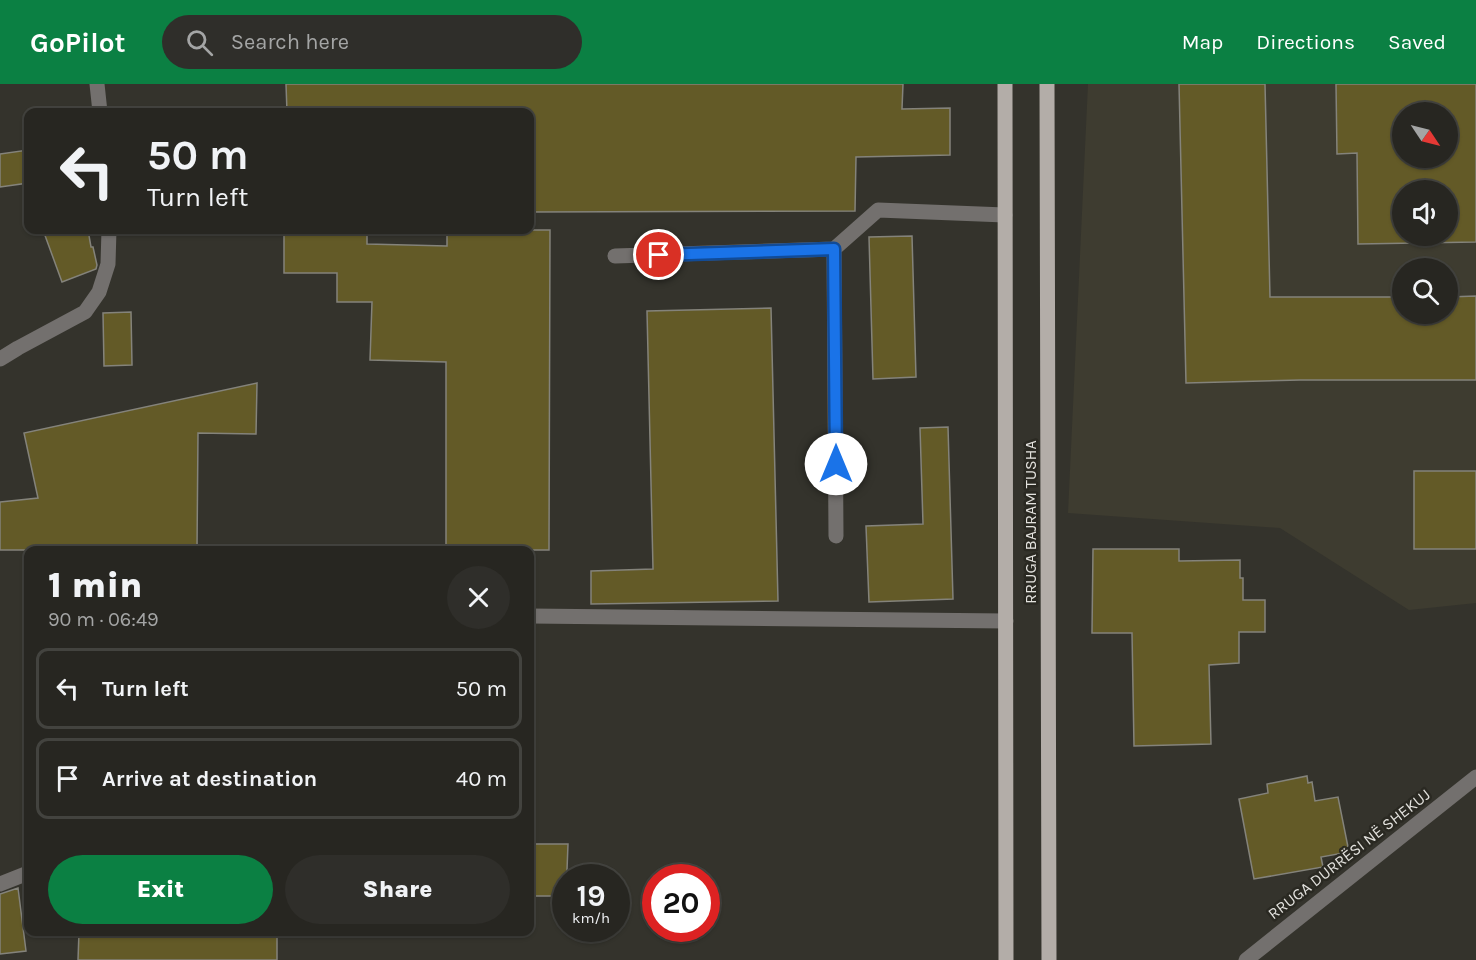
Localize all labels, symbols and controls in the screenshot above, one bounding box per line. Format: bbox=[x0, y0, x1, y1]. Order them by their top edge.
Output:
search box bbox=[162, 15, 582, 69]
text: GoPilot bbox=[30, 26, 126, 59]
icon: search bbox=[183, 26, 216, 59]
text: Search here bbox=[231, 29, 349, 55]
text: Map bbox=[1182, 30, 1223, 54]
text: Directions bbox=[1256, 30, 1355, 54]
text: Saved bbox=[1388, 30, 1446, 54]
north arrow bbox=[1392, 102, 1458, 168]
map controls bbox=[1392, 102, 1458, 324]
text: 50 m bbox=[147, 130, 249, 180]
icon: left bbox=[48, 132, 126, 210]
button: sound bbox=[1392, 180, 1458, 246]
text: Turn left bbox=[147, 181, 248, 213]
pin bbox=[633, 229, 684, 280]
icon: arrive bbox=[642, 238, 675, 271]
button: search bbox=[1392, 258, 1458, 324]
position arrow bbox=[804, 432, 868, 496]
street label: RRUGA BAJRAM TUSHA bbox=[1021, 440, 1040, 604]
text: 1 min bbox=[48, 564, 142, 606]
button: close bbox=[447, 566, 510, 629]
text: 90 m · 06:49 bbox=[48, 608, 159, 631]
icon: left bbox=[51, 672, 84, 705]
text: Turn left bbox=[102, 676, 189, 702]
text: 50 m bbox=[456, 676, 507, 702]
icon: arrive bbox=[51, 762, 84, 795]
text: Arrive at destination bbox=[102, 766, 317, 792]
text: 40 m bbox=[456, 766, 507, 792]
street label: RRUGA DURRËSI NË SHEKUJ bbox=[1264, 785, 1434, 923]
button: Exit bbox=[48, 855, 273, 924]
button: Share bbox=[285, 855, 510, 924]
speed limit sign: 20 bbox=[642, 864, 720, 942]
text: 19 bbox=[576, 878, 605, 914]
text: km/h bbox=[572, 909, 610, 927]

